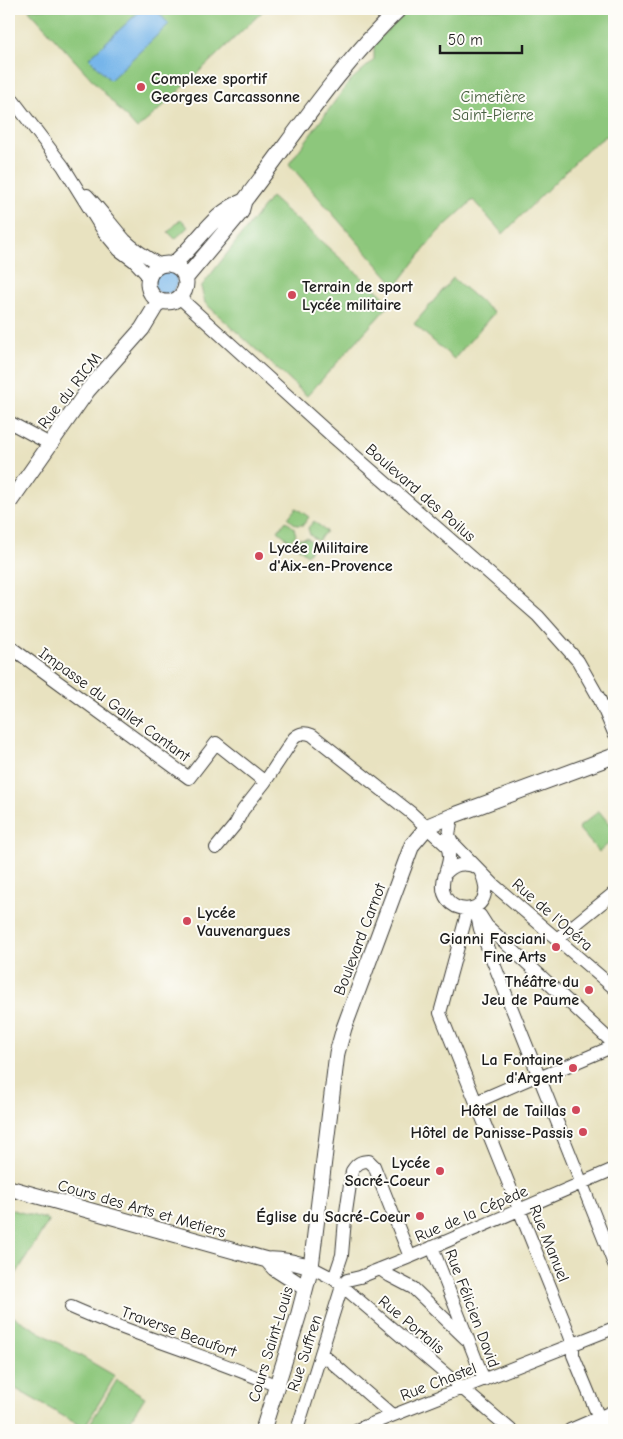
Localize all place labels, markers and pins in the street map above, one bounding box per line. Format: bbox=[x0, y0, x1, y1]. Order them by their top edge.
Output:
place label: Complexe sportif Georges Carcassonne bbox=[151, 70, 300, 106]
marker: Complexe sportif Georges Carcassonne bbox=[135, 81, 147, 93]
place label: Terrain de sport Lycée militaire bbox=[302, 278, 414, 314]
marker: Terrain de sport Lycée militaire bbox=[286, 289, 298, 301]
place label: Lycée Militaire d'Aix-en-Provence bbox=[269, 539, 393, 575]
marker: Lycée Militaire d'Aix-en-Provence bbox=[253, 550, 265, 562]
place label: Lycée Vauvenargues bbox=[197, 904, 290, 940]
marker: Lycée Vauvenargues bbox=[181, 915, 193, 927]
place label: Gianni Fasciani Fine Arts bbox=[439, 930, 546, 966]
marker: Gianni Fasciani Fine Arts bbox=[550, 941, 562, 953]
place label: Théâtre du Jeu de Paume bbox=[482, 973, 579, 1009]
marker: Théâtre du Jeu de Paume bbox=[583, 984, 595, 996]
place label: La Fontaine d'Argent bbox=[481, 1051, 564, 1087]
marker: La Fontaine d'Argent bbox=[567, 1062, 579, 1074]
place label: Hôtel de Taillas bbox=[461, 1102, 566, 1120]
marker: Hôtel de Taillas bbox=[570, 1104, 582, 1116]
place label: Hôtel de Panisse-Passis bbox=[410, 1124, 573, 1142]
marker: Hôtel de Panisse-Passis bbox=[577, 1126, 589, 1138]
place label: Lycée Sacré-Coeur bbox=[345, 1154, 431, 1190]
marker: Lycée Sacré-Coeur bbox=[434, 1165, 446, 1177]
place label: Église du Sacré-Coeur bbox=[256, 1207, 411, 1226]
marker: Église du Sacré-Coeur bbox=[414, 1210, 426, 1222]

